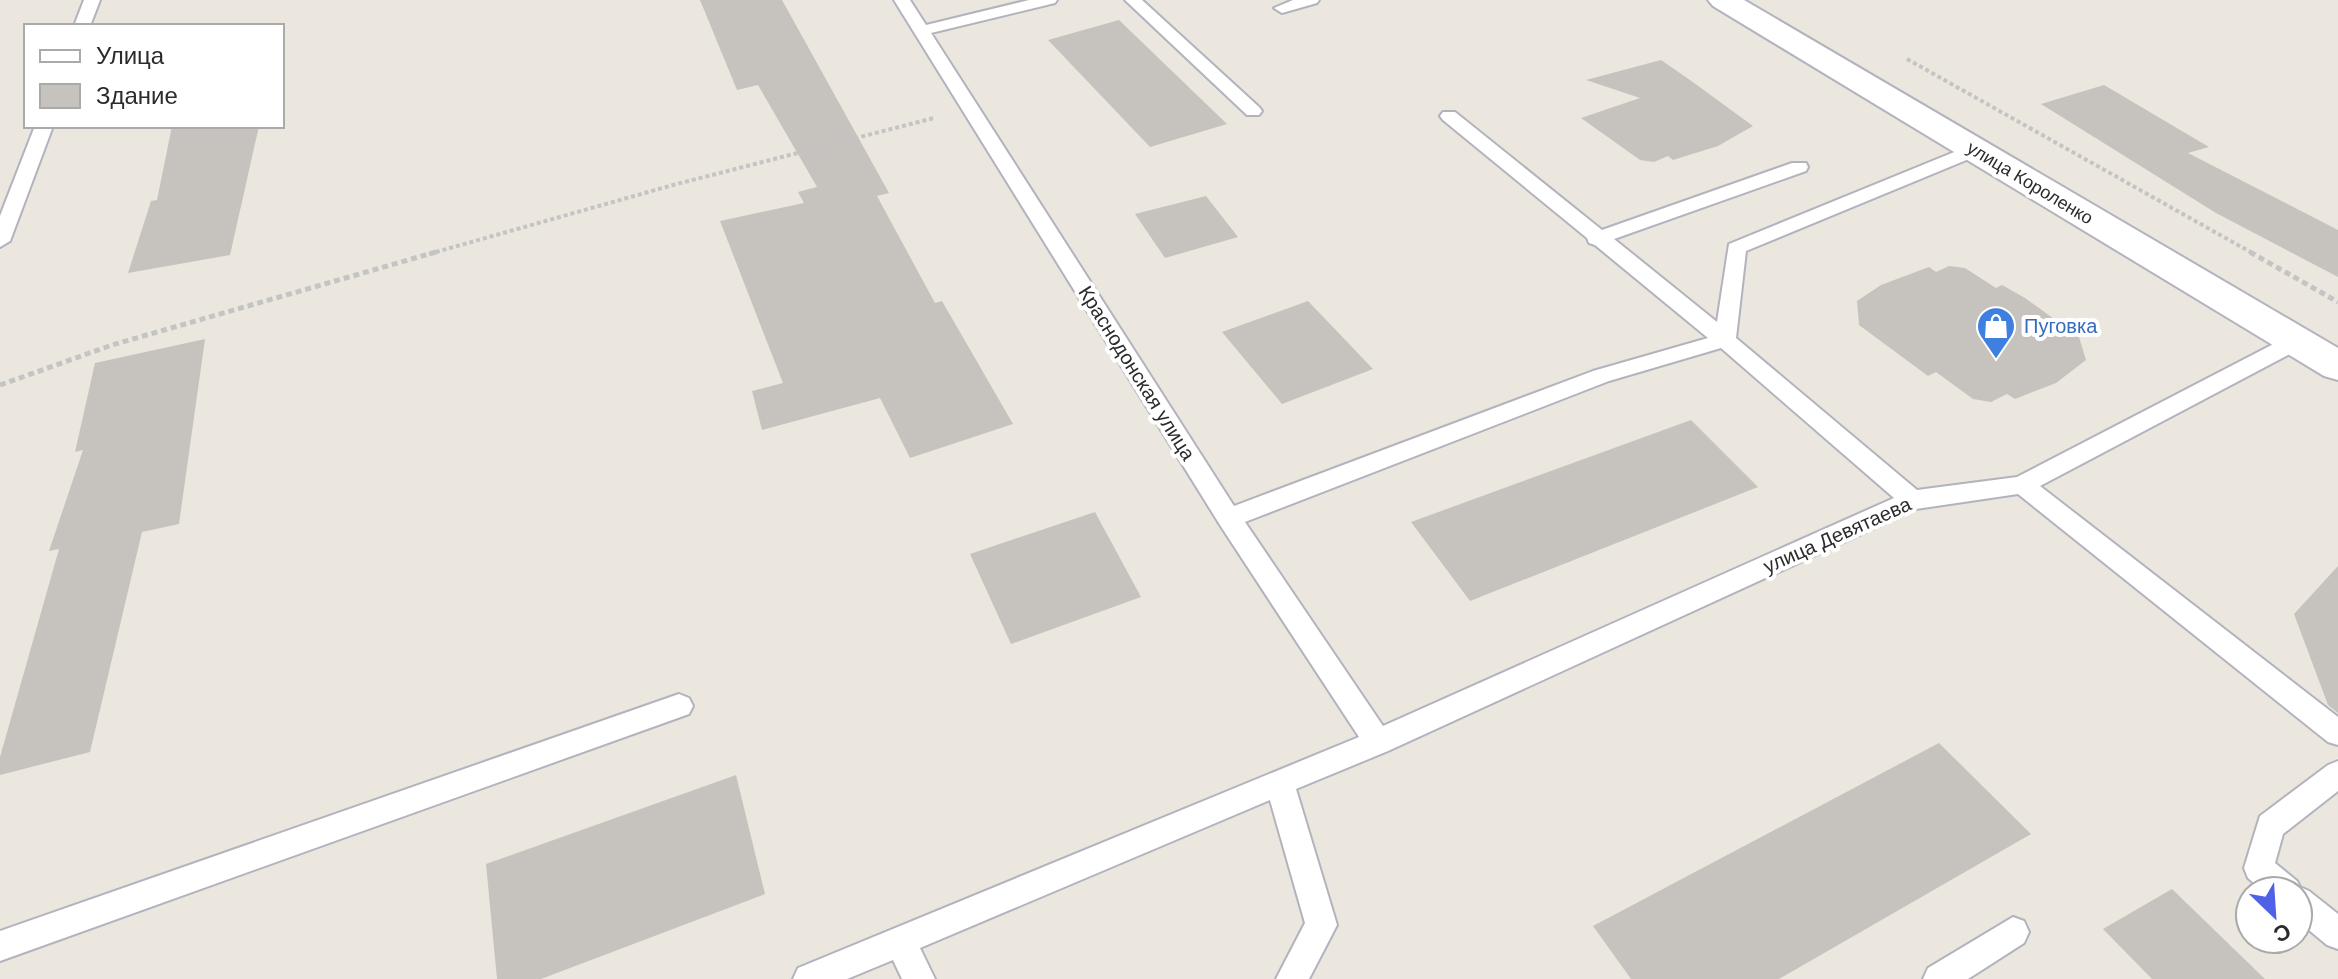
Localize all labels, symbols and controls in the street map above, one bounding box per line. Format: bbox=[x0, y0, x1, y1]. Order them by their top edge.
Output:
legend bbox=[24, 24, 284, 128]
text: Улица bbox=[96, 42, 165, 69]
text: Здание bbox=[96, 82, 178, 109]
street label: улица Короленко bbox=[1963, 138, 2097, 228]
street label: Краснодонская улица bbox=[1074, 282, 1200, 465]
shop icon: Пуговка bbox=[1975, 305, 2017, 360]
place label: Пуговка bbox=[2024, 315, 2098, 337]
street label: улица Девятаева bbox=[1760, 492, 1915, 577]
north arrow bbox=[2234, 875, 2314, 955]
text: С bbox=[2270, 918, 2295, 947]

